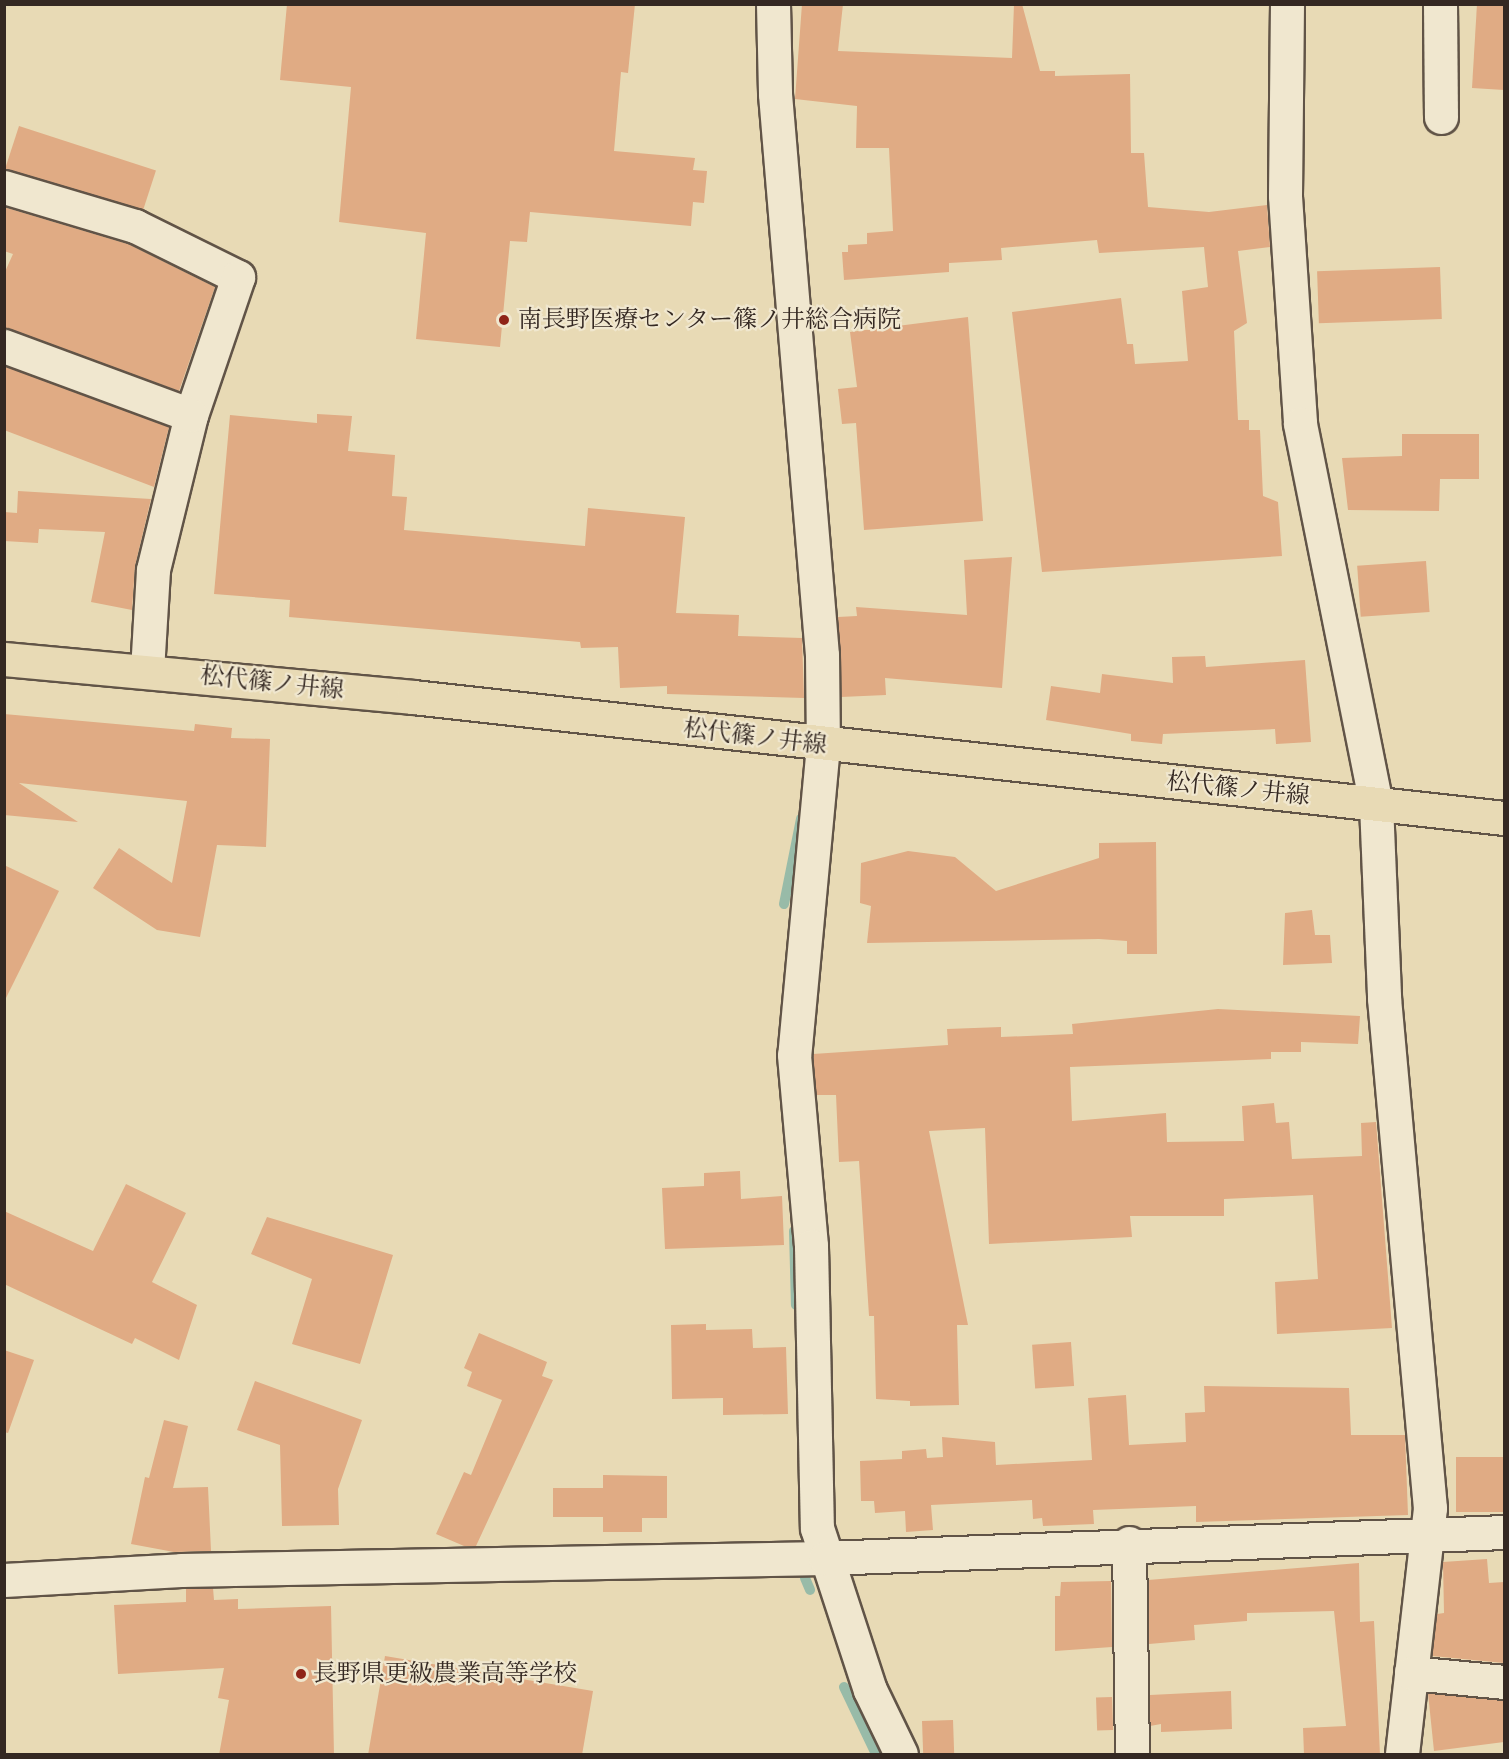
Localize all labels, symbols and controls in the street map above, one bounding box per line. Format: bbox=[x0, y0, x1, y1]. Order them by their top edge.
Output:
place label: 南長野医療センター篠ノ井総合病院 bbox=[518, 306, 902, 334]
marker: 南長野医療センター篠ノ井総合病院 bbox=[495, 311, 513, 329]
street label: 松代篠ノ井線 bbox=[199, 661, 345, 705]
street label: 松代篠ノ井線 bbox=[682, 714, 828, 760]
street label: 松代篠ノ井線 bbox=[1165, 767, 1311, 811]
place label: 長野県更級農業高等学校 bbox=[313, 1660, 577, 1688]
marker: 長野県更級農業高等学校 bbox=[294, 1667, 308, 1681]

